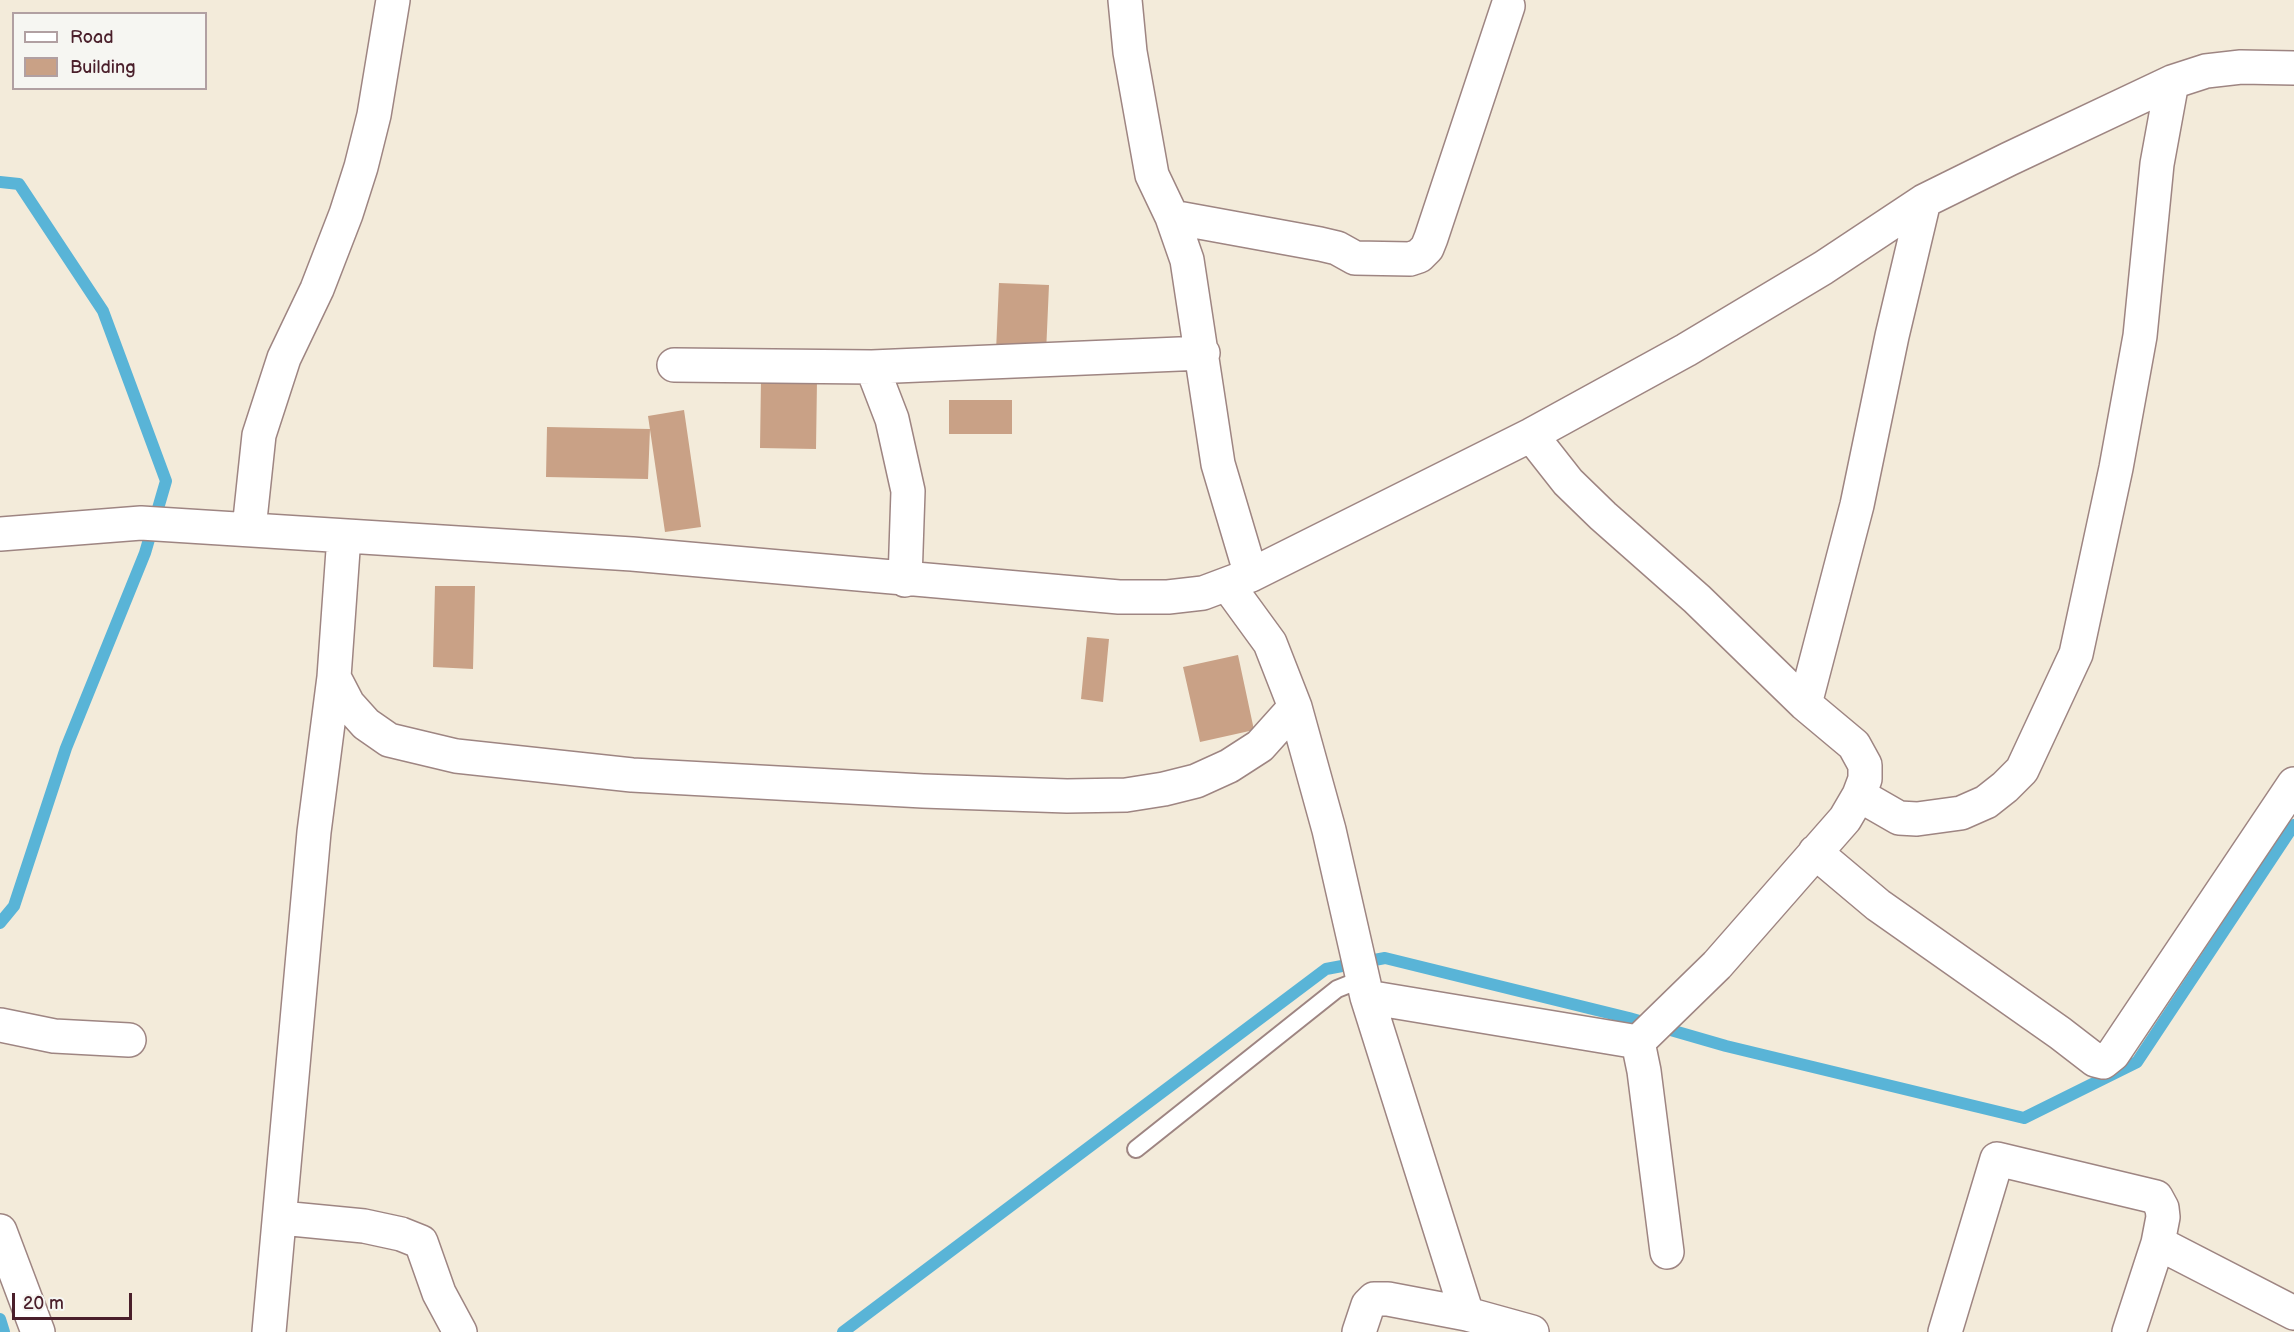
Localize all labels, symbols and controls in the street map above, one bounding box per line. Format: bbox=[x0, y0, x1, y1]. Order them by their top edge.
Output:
legend bbox=[12, 12, 207, 90]
text: Road bbox=[70, 27, 114, 48]
text: Building bbox=[70, 57, 136, 78]
scale bar bbox=[15, 1281, 135, 1319]
text: 20 m bbox=[23, 1293, 64, 1314]

